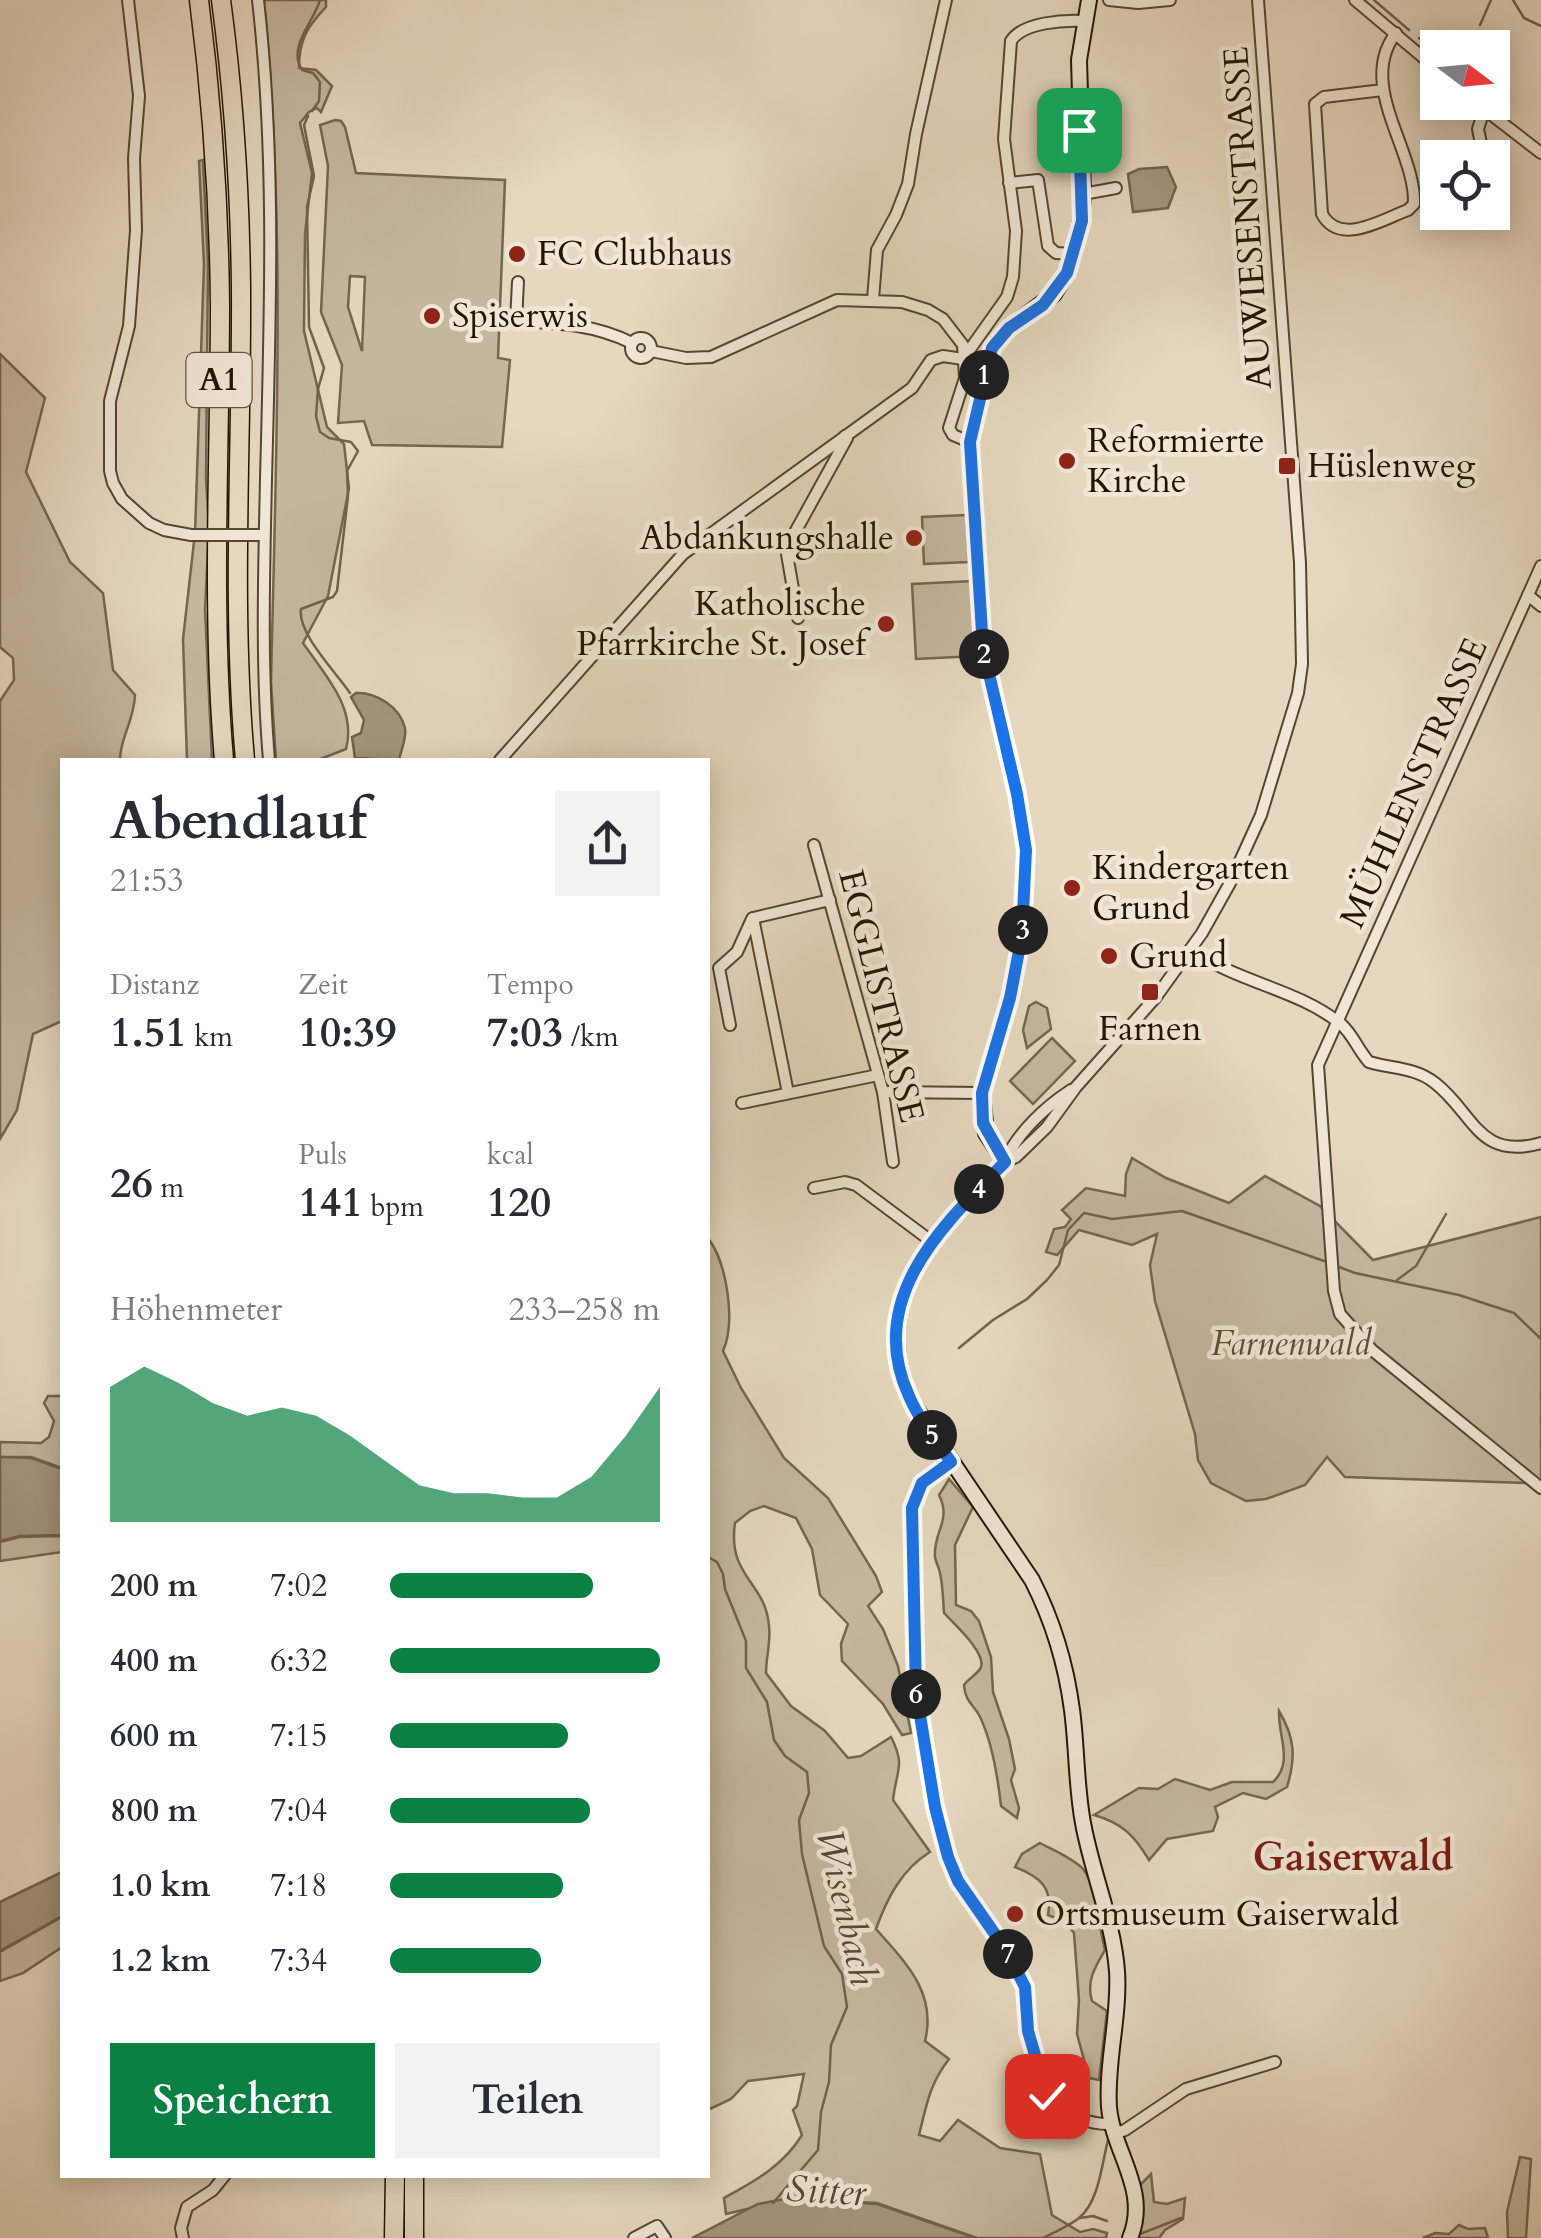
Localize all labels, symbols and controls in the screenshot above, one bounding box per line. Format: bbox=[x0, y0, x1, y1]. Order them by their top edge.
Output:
north arrow bbox=[1420, 30, 1510, 120]
map controls bbox=[1420, 30, 1510, 230]
street label: AUWIESENSTRASSE bbox=[1212, 45, 1284, 391]
pin bbox=[1037, 88, 1122, 173]
icon: arrive bbox=[1052, 103, 1107, 158]
button: locate bbox=[1420, 140, 1510, 230]
place label: FC Clubhaus bbox=[537, 230, 732, 278]
marker: FC Clubhaus bbox=[506, 243, 528, 265]
place label: Spiserwis bbox=[452, 292, 588, 340]
marker: Spiserwis bbox=[421, 305, 443, 327]
pin: 1 bbox=[959, 350, 1009, 400]
road number: A1 bbox=[186, 353, 252, 407]
text: 1 bbox=[977, 356, 991, 394]
place label: Reformierte Kirche bbox=[1087, 417, 1265, 505]
place label: Hüslenweg bbox=[1307, 442, 1476, 490]
marker: Reformierte Kirche bbox=[1056, 450, 1078, 472]
marker: Hüslenweg bbox=[1276, 455, 1298, 477]
place label: Abdankungshalle bbox=[639, 514, 894, 562]
marker: Abdankungshalle bbox=[903, 527, 925, 549]
place label: Katholische Pfarrkirche St. Josef bbox=[576, 580, 871, 668]
marker: Katholische Pfarrkirche St. Josef bbox=[875, 613, 897, 635]
pin: 2 bbox=[959, 629, 1009, 679]
street label: MÜHLENSTRASSE bbox=[1329, 631, 1499, 935]
text: 2 bbox=[977, 635, 991, 673]
text: Abendlauf bbox=[110, 784, 367, 858]
button: share bbox=[555, 791, 660, 896]
place label: Kindergarten Grund bbox=[1092, 844, 1290, 932]
text: 21:53 bbox=[110, 859, 184, 903]
street label: EGGLISTRASSE bbox=[826, 864, 936, 1128]
marker: Kindergarten Grund bbox=[1061, 877, 1083, 899]
pin: 3 bbox=[998, 905, 1048, 955]
text: 3 bbox=[1016, 911, 1030, 949]
place label: Grund bbox=[1129, 932, 1228, 980]
marker: Grund bbox=[1098, 945, 1120, 967]
text: Distanz bbox=[110, 966, 199, 1004]
text: Zeit bbox=[298, 966, 348, 1004]
text: Tempo bbox=[487, 966, 574, 1004]
marker: Farnen bbox=[1139, 981, 1161, 1003]
text: 1.51 bbox=[110, 1004, 187, 1061]
text: 10:39 bbox=[298, 1004, 397, 1061]
text: 7:03 bbox=[487, 1004, 563, 1061]
place label: Farnen bbox=[1098, 1005, 1202, 1053]
text: km bbox=[187, 1018, 233, 1056]
text: /km bbox=[563, 1018, 619, 1056]
text: Puls bbox=[298, 1136, 347, 1174]
text: kcal bbox=[487, 1136, 534, 1174]
text: 26 bbox=[110, 1155, 153, 1212]
pin: 4 bbox=[954, 1164, 1004, 1214]
text: m bbox=[153, 1169, 184, 1207]
text: 4 bbox=[972, 1170, 986, 1208]
text: 141 bbox=[298, 1174, 363, 1231]
text: 120 bbox=[487, 1174, 551, 1231]
text: bpm bbox=[363, 1188, 424, 1226]
text: Höhenmeter bbox=[110, 1288, 282, 1332]
text: 233–258 m bbox=[508, 1288, 660, 1332]
park label: Farnenwald bbox=[1211, 1320, 1373, 1368]
pin: 5 bbox=[907, 1410, 957, 1460]
text: 5 bbox=[925, 1416, 939, 1454]
text: 200 m bbox=[110, 1564, 197, 1608]
text: 7:02 bbox=[270, 1564, 327, 1608]
text: 400 m bbox=[110, 1639, 197, 1683]
text: 6:32 bbox=[270, 1639, 327, 1683]
pin: 6 bbox=[891, 1669, 941, 1719]
text: 6 bbox=[909, 1675, 923, 1713]
text: 600 m bbox=[110, 1714, 197, 1758]
text: 7:15 bbox=[270, 1714, 327, 1758]
text: 800 m bbox=[110, 1789, 197, 1833]
text: 7:04 bbox=[270, 1789, 327, 1833]
water label: Wisenbach bbox=[803, 1824, 889, 1990]
district label: Gaiserwald bbox=[1253, 1830, 1454, 1885]
text: 1.0 km bbox=[110, 1864, 210, 1908]
text: 7:18 bbox=[270, 1864, 327, 1908]
place label: Ortsmuseum Gaiserwald bbox=[1035, 1890, 1400, 1938]
marker: Ortsmuseum Gaiserwald bbox=[1004, 1903, 1026, 1925]
pin: 7 bbox=[983, 1929, 1033, 1979]
text: 7 bbox=[1001, 1935, 1015, 1973]
text: 1.2 km bbox=[110, 1939, 210, 1983]
text: 7:34 bbox=[270, 1939, 327, 1983]
button: Speichern bbox=[110, 2043, 375, 2158]
button: Teilen bbox=[395, 2043, 660, 2158]
pin bbox=[1005, 2054, 1090, 2139]
icon: check bbox=[1020, 2069, 1075, 2124]
water label: Sitter bbox=[785, 2163, 869, 2219]

